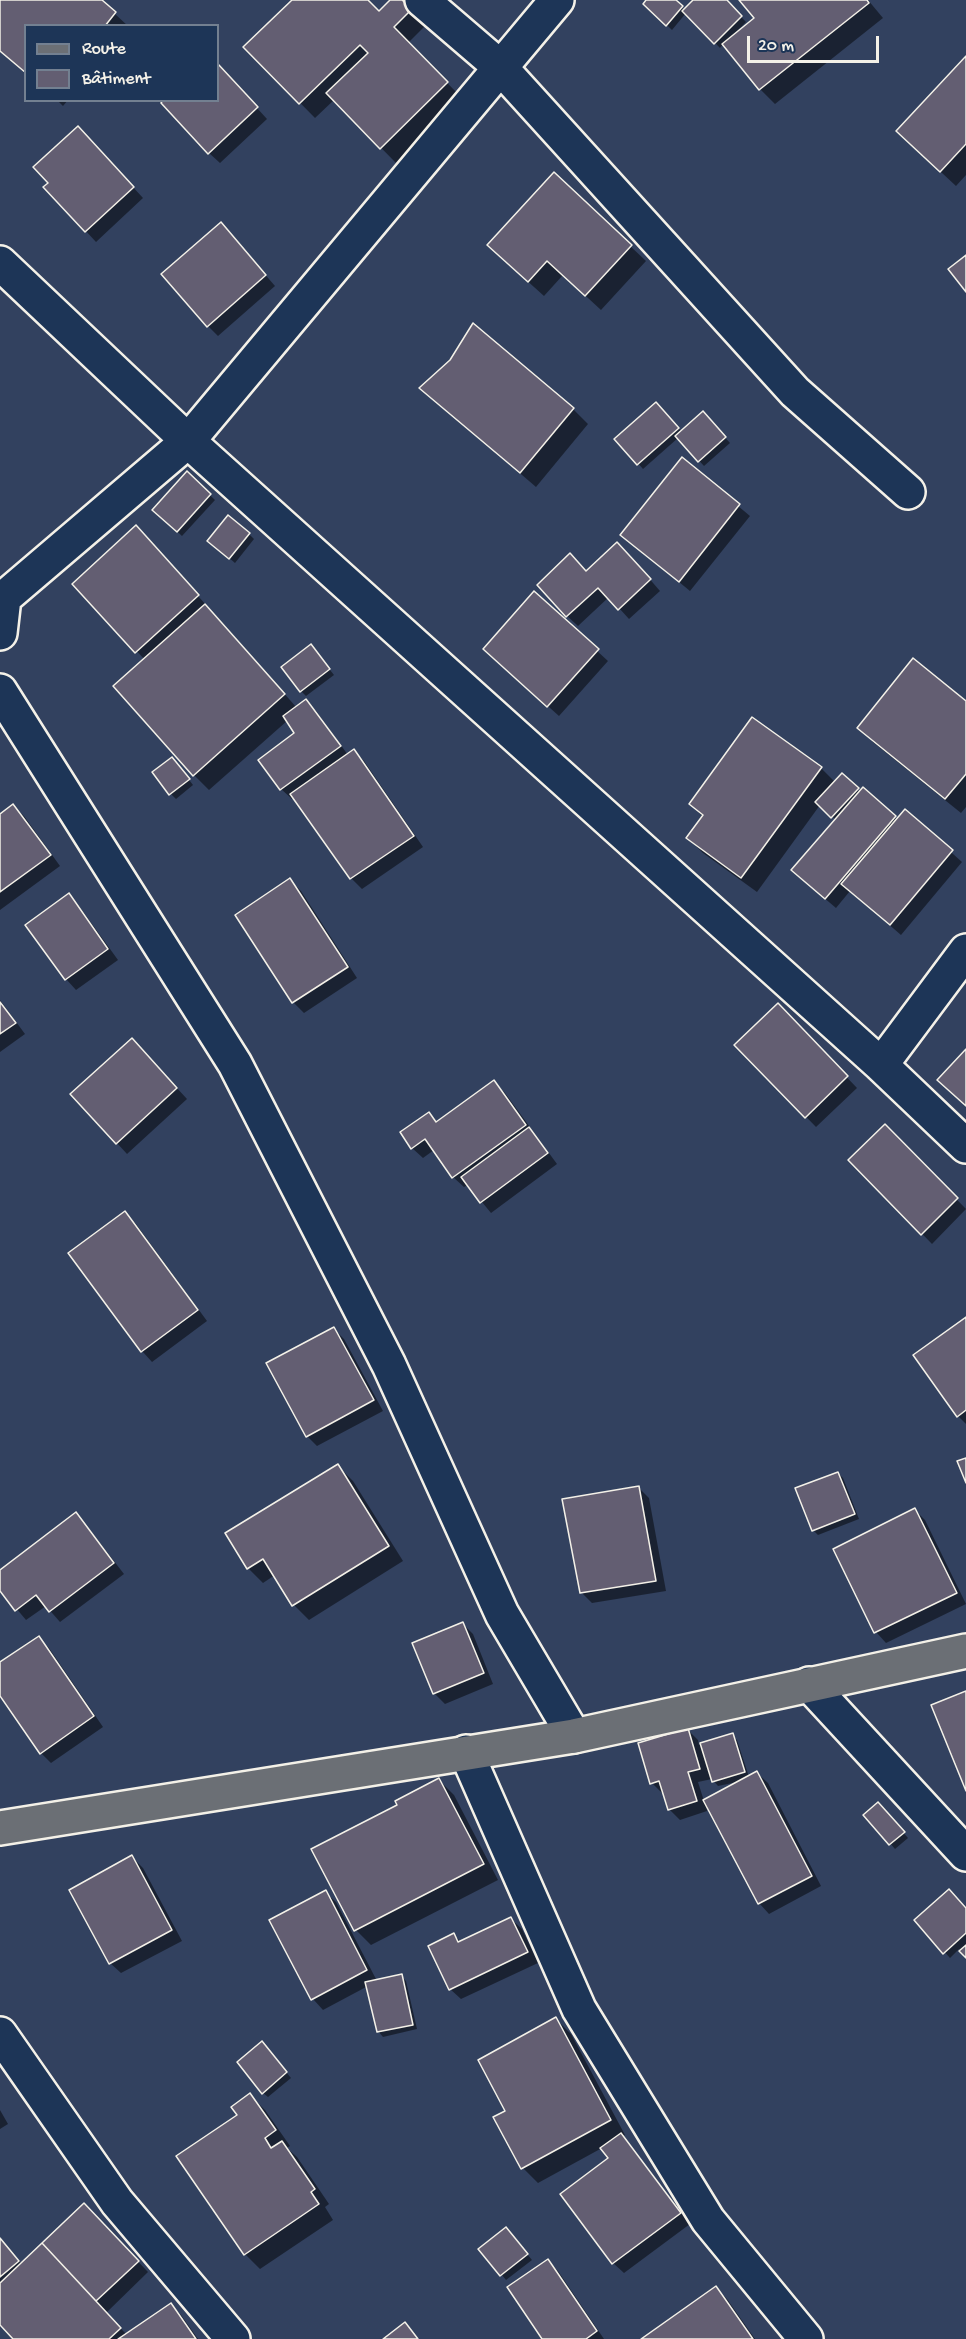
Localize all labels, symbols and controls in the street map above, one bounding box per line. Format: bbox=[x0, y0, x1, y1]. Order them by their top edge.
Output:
legend bbox=[24, 24, 219, 102]
scale bar bbox=[750, 24, 882, 62]
text: 20 m bbox=[758, 36, 794, 57]
text: Route bbox=[82, 39, 126, 60]
text: Bâtiment bbox=[82, 69, 150, 90]

